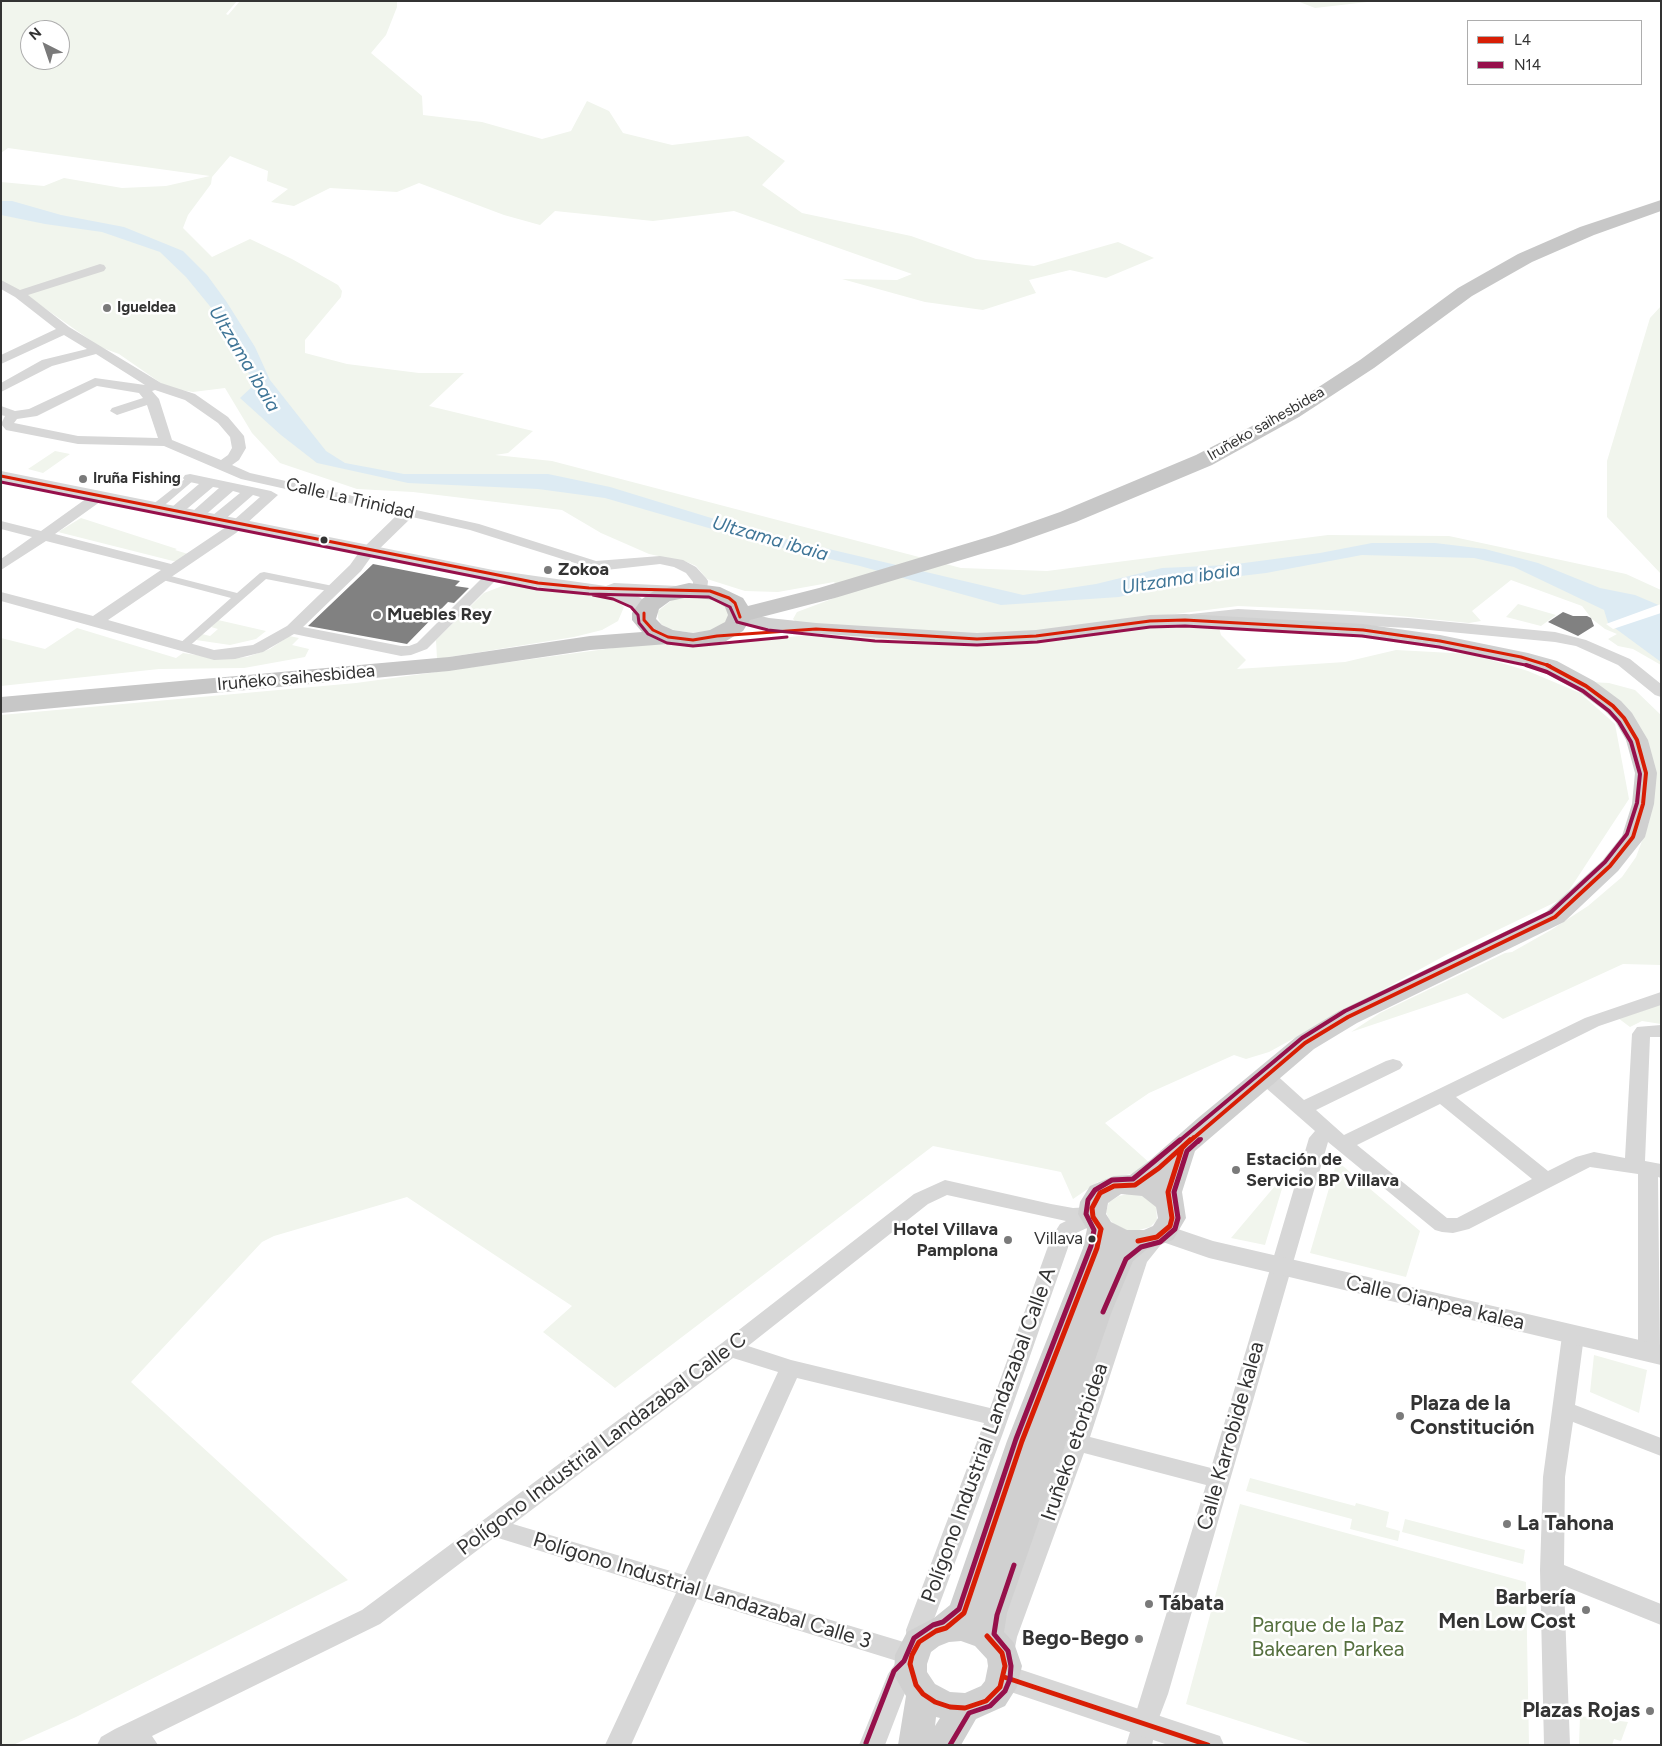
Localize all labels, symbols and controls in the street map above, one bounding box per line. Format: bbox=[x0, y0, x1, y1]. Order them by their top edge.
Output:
north arrow bbox=[20, 20, 70, 70]
legend bbox=[1467, 20, 1642, 85]
text: N bbox=[26, 24, 45, 44]
text: L4 bbox=[1514, 31, 1531, 49]
text: N14 bbox=[1514, 56, 1541, 74]
place label: Igueldea bbox=[117, 299, 176, 317]
marker: Igueldea bbox=[101, 302, 113, 314]
water label: Ultzama ibaia bbox=[203, 302, 285, 416]
street label: Iruñeko saihesbidea bbox=[1204, 383, 1328, 465]
place label: Iruña Fishing bbox=[93, 470, 181, 488]
marker: Iruña Fishing bbox=[77, 473, 89, 485]
street label: Calle La Trinidad bbox=[284, 474, 416, 524]
water label: Ultzama ibaia bbox=[709, 512, 831, 566]
unlabelled marker bbox=[319, 535, 329, 545]
water label: Ultzama ibaia bbox=[1120, 558, 1242, 600]
place label: Zokoa bbox=[558, 559, 609, 581]
marker: Zokoa bbox=[542, 564, 554, 576]
place label: Muebles Rey bbox=[387, 604, 492, 626]
marker: Muebles Rey bbox=[371, 609, 383, 621]
street label: Iruñeko saihesbidea bbox=[216, 660, 376, 696]
place label: Estación de Servicio BP Villava bbox=[1246, 1149, 1399, 1192]
marker: Estación de Servicio BP Villava bbox=[1230, 1164, 1242, 1176]
place label: Hotel Villava Pamplona bbox=[893, 1219, 998, 1262]
place label: Villava bbox=[1034, 1229, 1083, 1249]
marker: Hotel Villava Pamplona bbox=[1002, 1234, 1014, 1246]
marker: Villava bbox=[1087, 1234, 1097, 1244]
street label: Polígono Industrial Landazabal Calle A bbox=[916, 1264, 1062, 1606]
street label: Calle Oianpea kalea bbox=[1343, 1270, 1527, 1336]
street label: Polígono Industrial Landazabal Calle C bbox=[452, 1327, 752, 1561]
street label: Calle Karrobide kalea bbox=[1192, 1339, 1270, 1533]
street label: Iruñeko etorbidea bbox=[1036, 1360, 1114, 1524]
place label: Plaza de la Constitución bbox=[1410, 1391, 1535, 1441]
marker: Plaza de la Constitución bbox=[1394, 1410, 1406, 1422]
place label: La Tahona bbox=[1517, 1511, 1614, 1537]
marker: La Tahona bbox=[1501, 1518, 1513, 1530]
street label: Polígono Industrial Landazabal Calle 3 bbox=[530, 1527, 874, 1655]
place label: Barbería Men Low Cost bbox=[1438, 1585, 1576, 1635]
place label: Tábata bbox=[1159, 1591, 1224, 1617]
marker: Tábata bbox=[1143, 1598, 1155, 1610]
marker: Barbería Men Low Cost bbox=[1580, 1604, 1592, 1616]
park label: Parque de la Paz Bakearen Parkea bbox=[1251, 1613, 1405, 1663]
place label: Bego-Bego bbox=[1022, 1626, 1129, 1652]
marker: Bego-Bego bbox=[1133, 1633, 1145, 1645]
place label: Plazas Rojas bbox=[1522, 1698, 1640, 1724]
marker: Plazas Rojas bbox=[1644, 1705, 1656, 1717]

